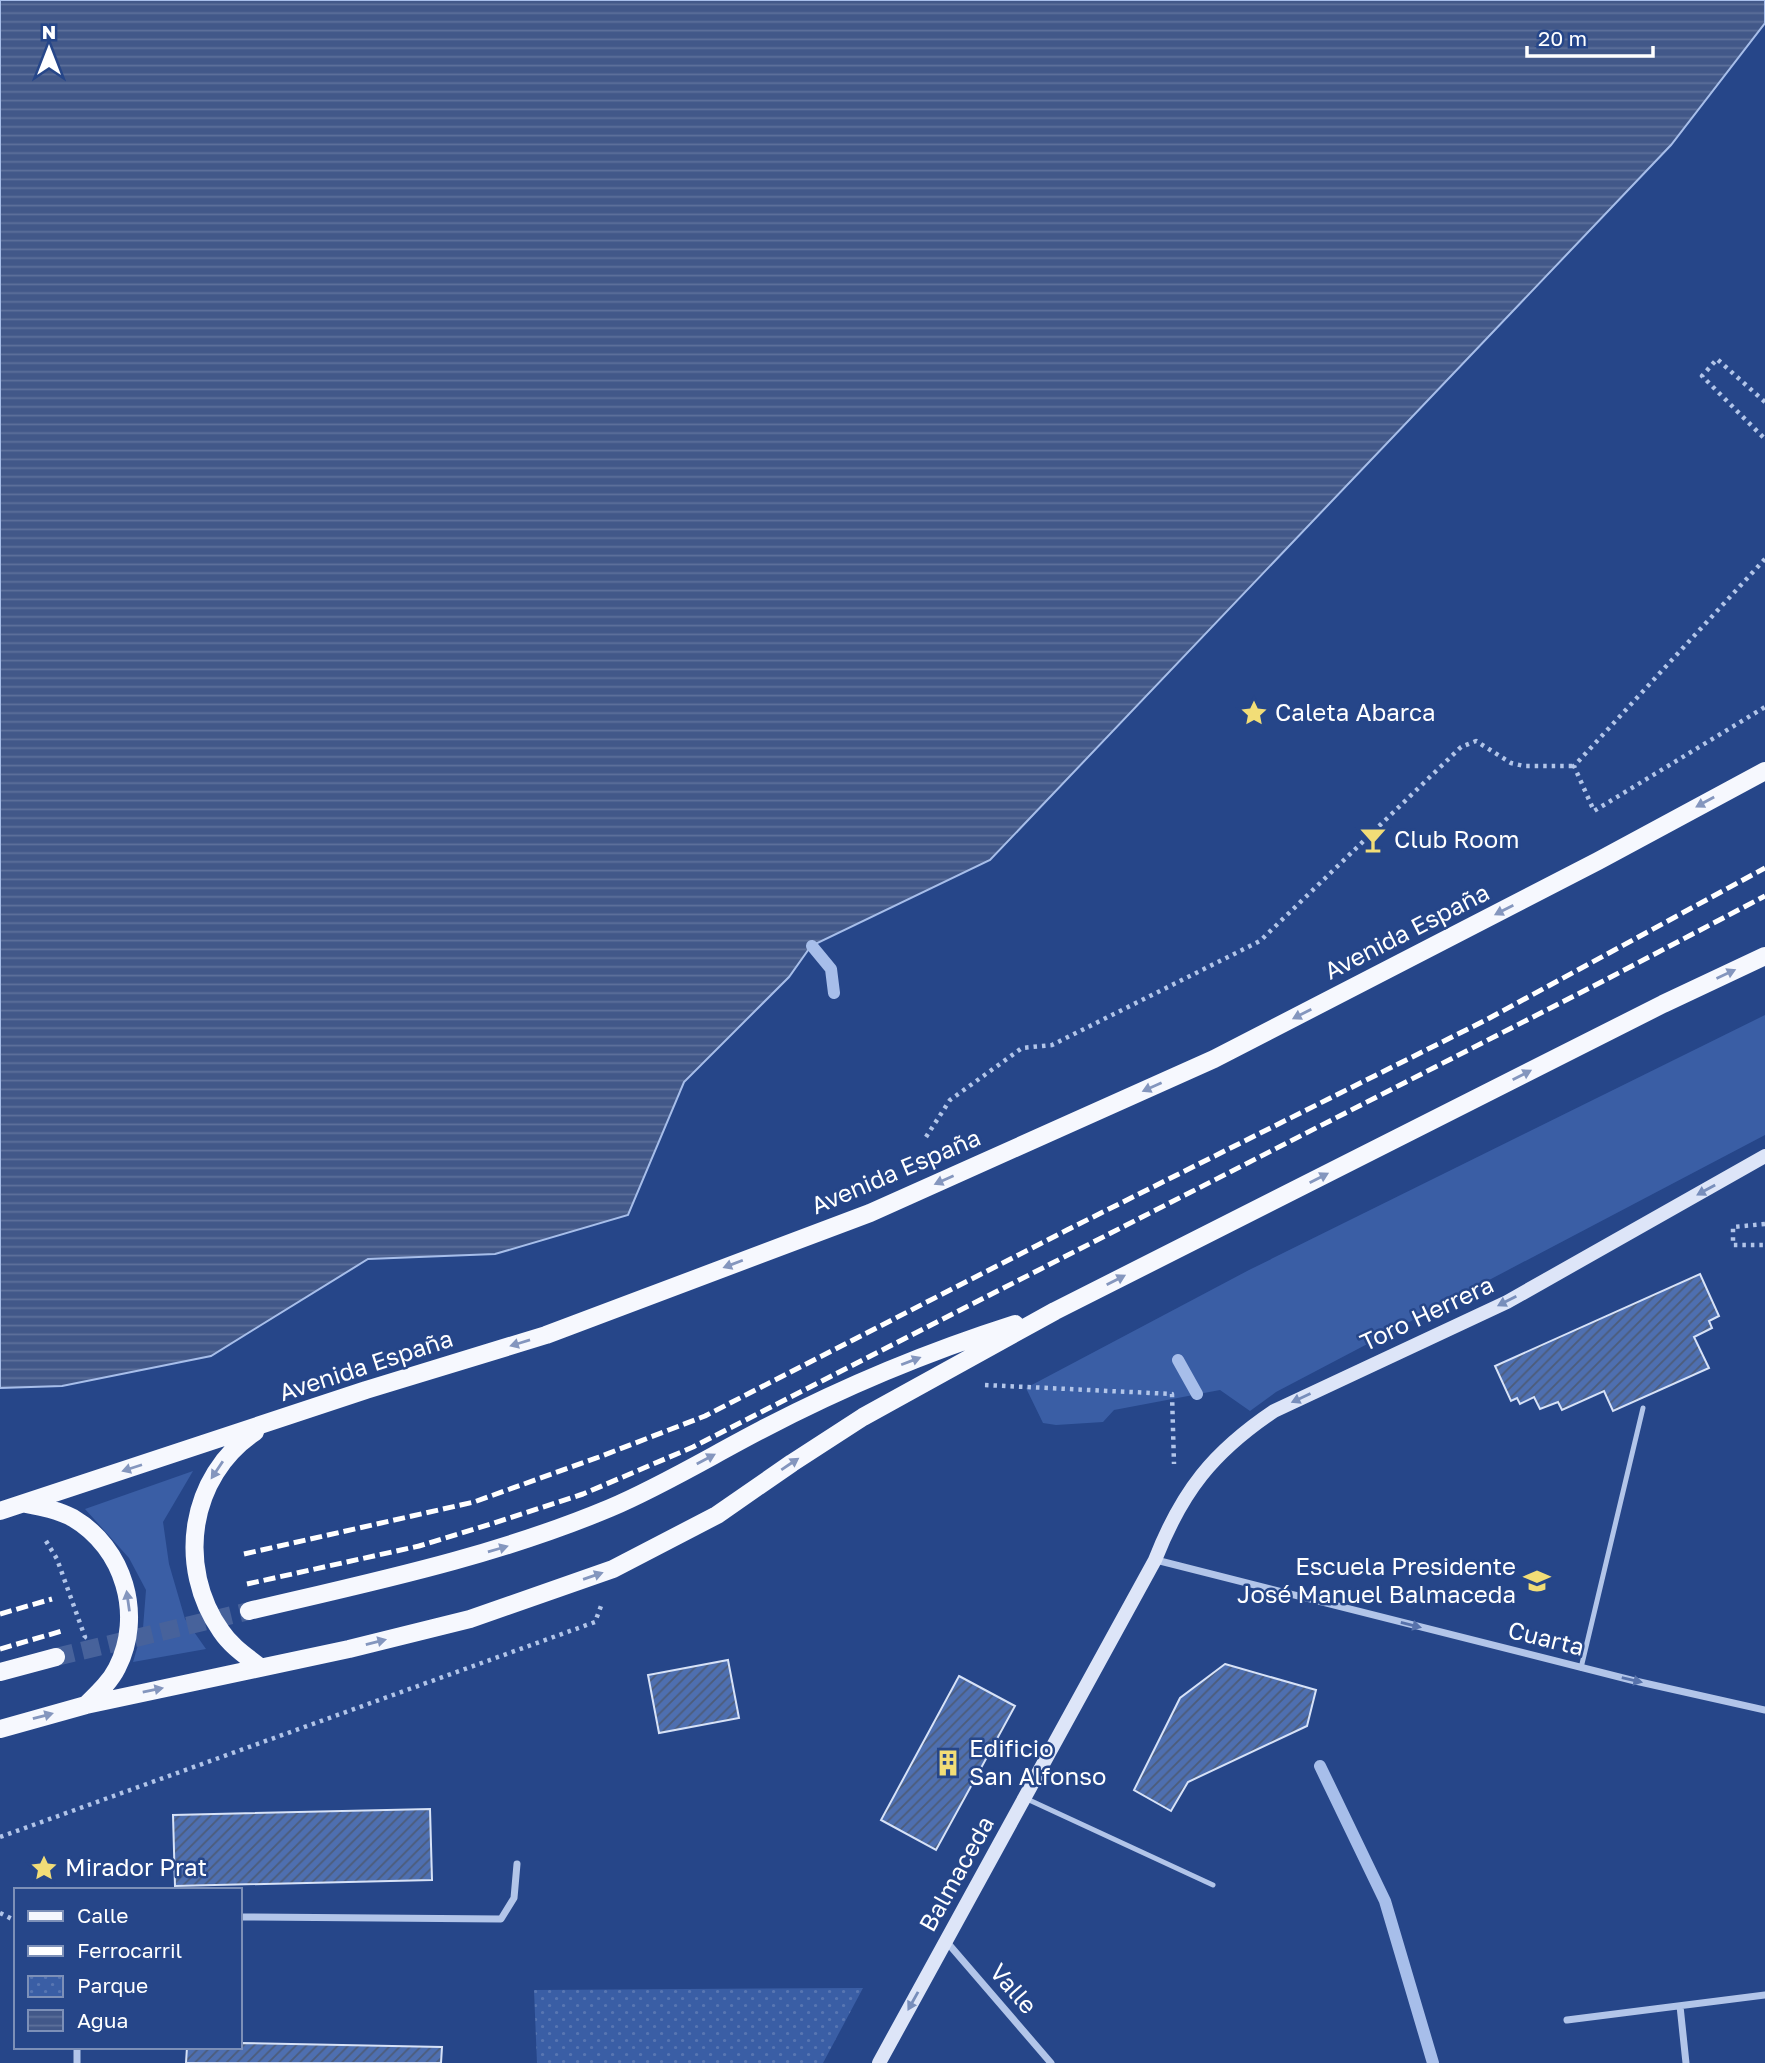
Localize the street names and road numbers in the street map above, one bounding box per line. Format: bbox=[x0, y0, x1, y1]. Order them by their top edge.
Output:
street label: Avenida España bbox=[1319, 877, 1494, 985]
street label: Avenida España bbox=[806, 1122, 984, 1219]
street label: Toro Herrera bbox=[1355, 1269, 1498, 1356]
street label: Avenida España bbox=[275, 1323, 456, 1406]
street label: Cuarta bbox=[1505, 1614, 1587, 1661]
street label: Balmaceda bbox=[912, 1811, 999, 1936]
street label: Valle bbox=[984, 1957, 1044, 2019]

